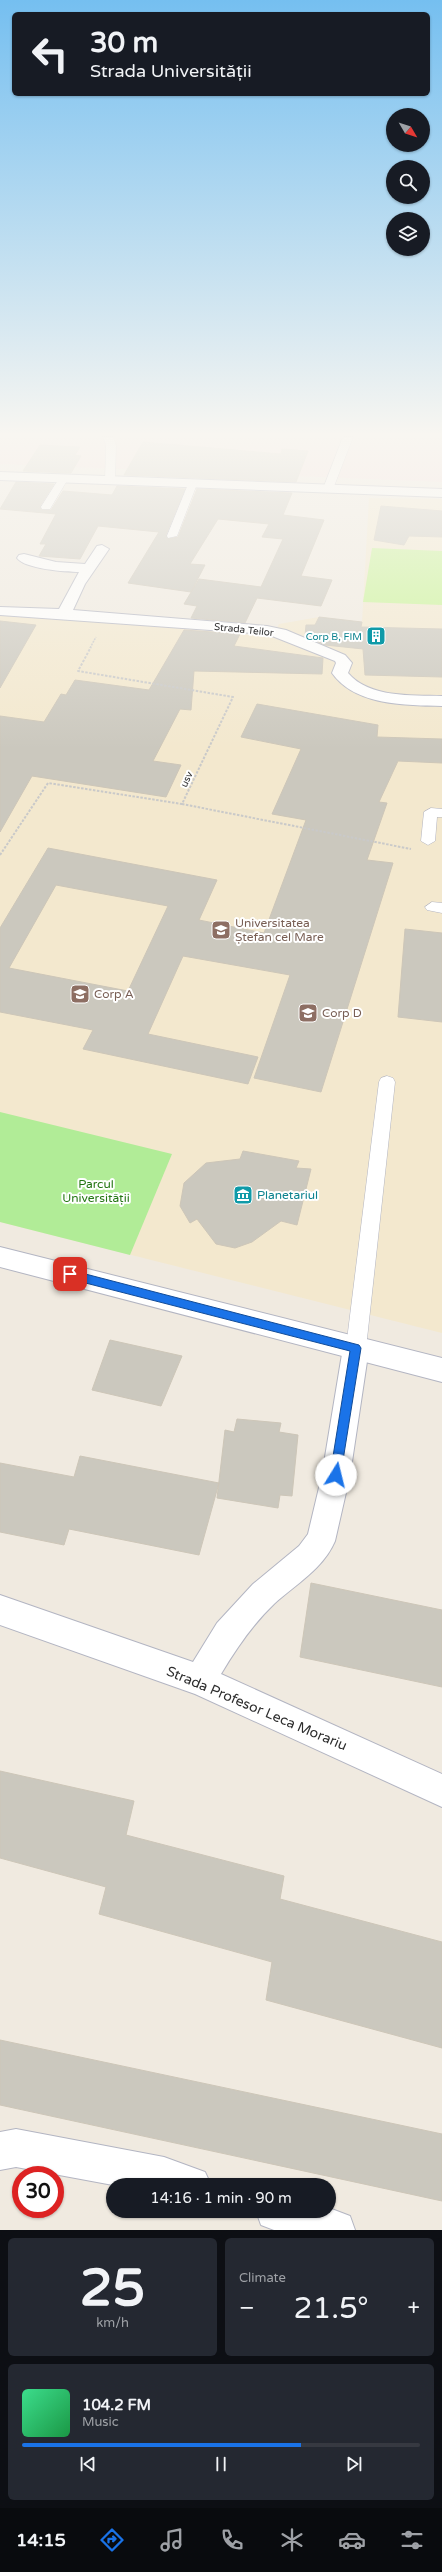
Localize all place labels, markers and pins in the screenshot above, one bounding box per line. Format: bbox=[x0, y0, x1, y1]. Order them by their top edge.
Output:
building icon: Corp B, FIM bbox=[365, 625, 387, 647]
place label: Corp B, FIM bbox=[306, 631, 362, 643]
place label: Universitatea Ștefan cel Mare bbox=[235, 916, 324, 944]
school or university icon: Universitatea Ștefan cel Mare bbox=[210, 919, 232, 941]
school or university icon: Corp A bbox=[69, 983, 91, 1005]
place label: Corp A bbox=[94, 987, 134, 1001]
school or university icon: Corp D bbox=[297, 1002, 319, 1024]
place label: Corp D bbox=[322, 1006, 362, 1020]
museum icon: Planetariul bbox=[232, 1184, 254, 1206]
place label: Planetariul bbox=[257, 1188, 318, 1202]
pin bbox=[53, 1257, 87, 1291]

